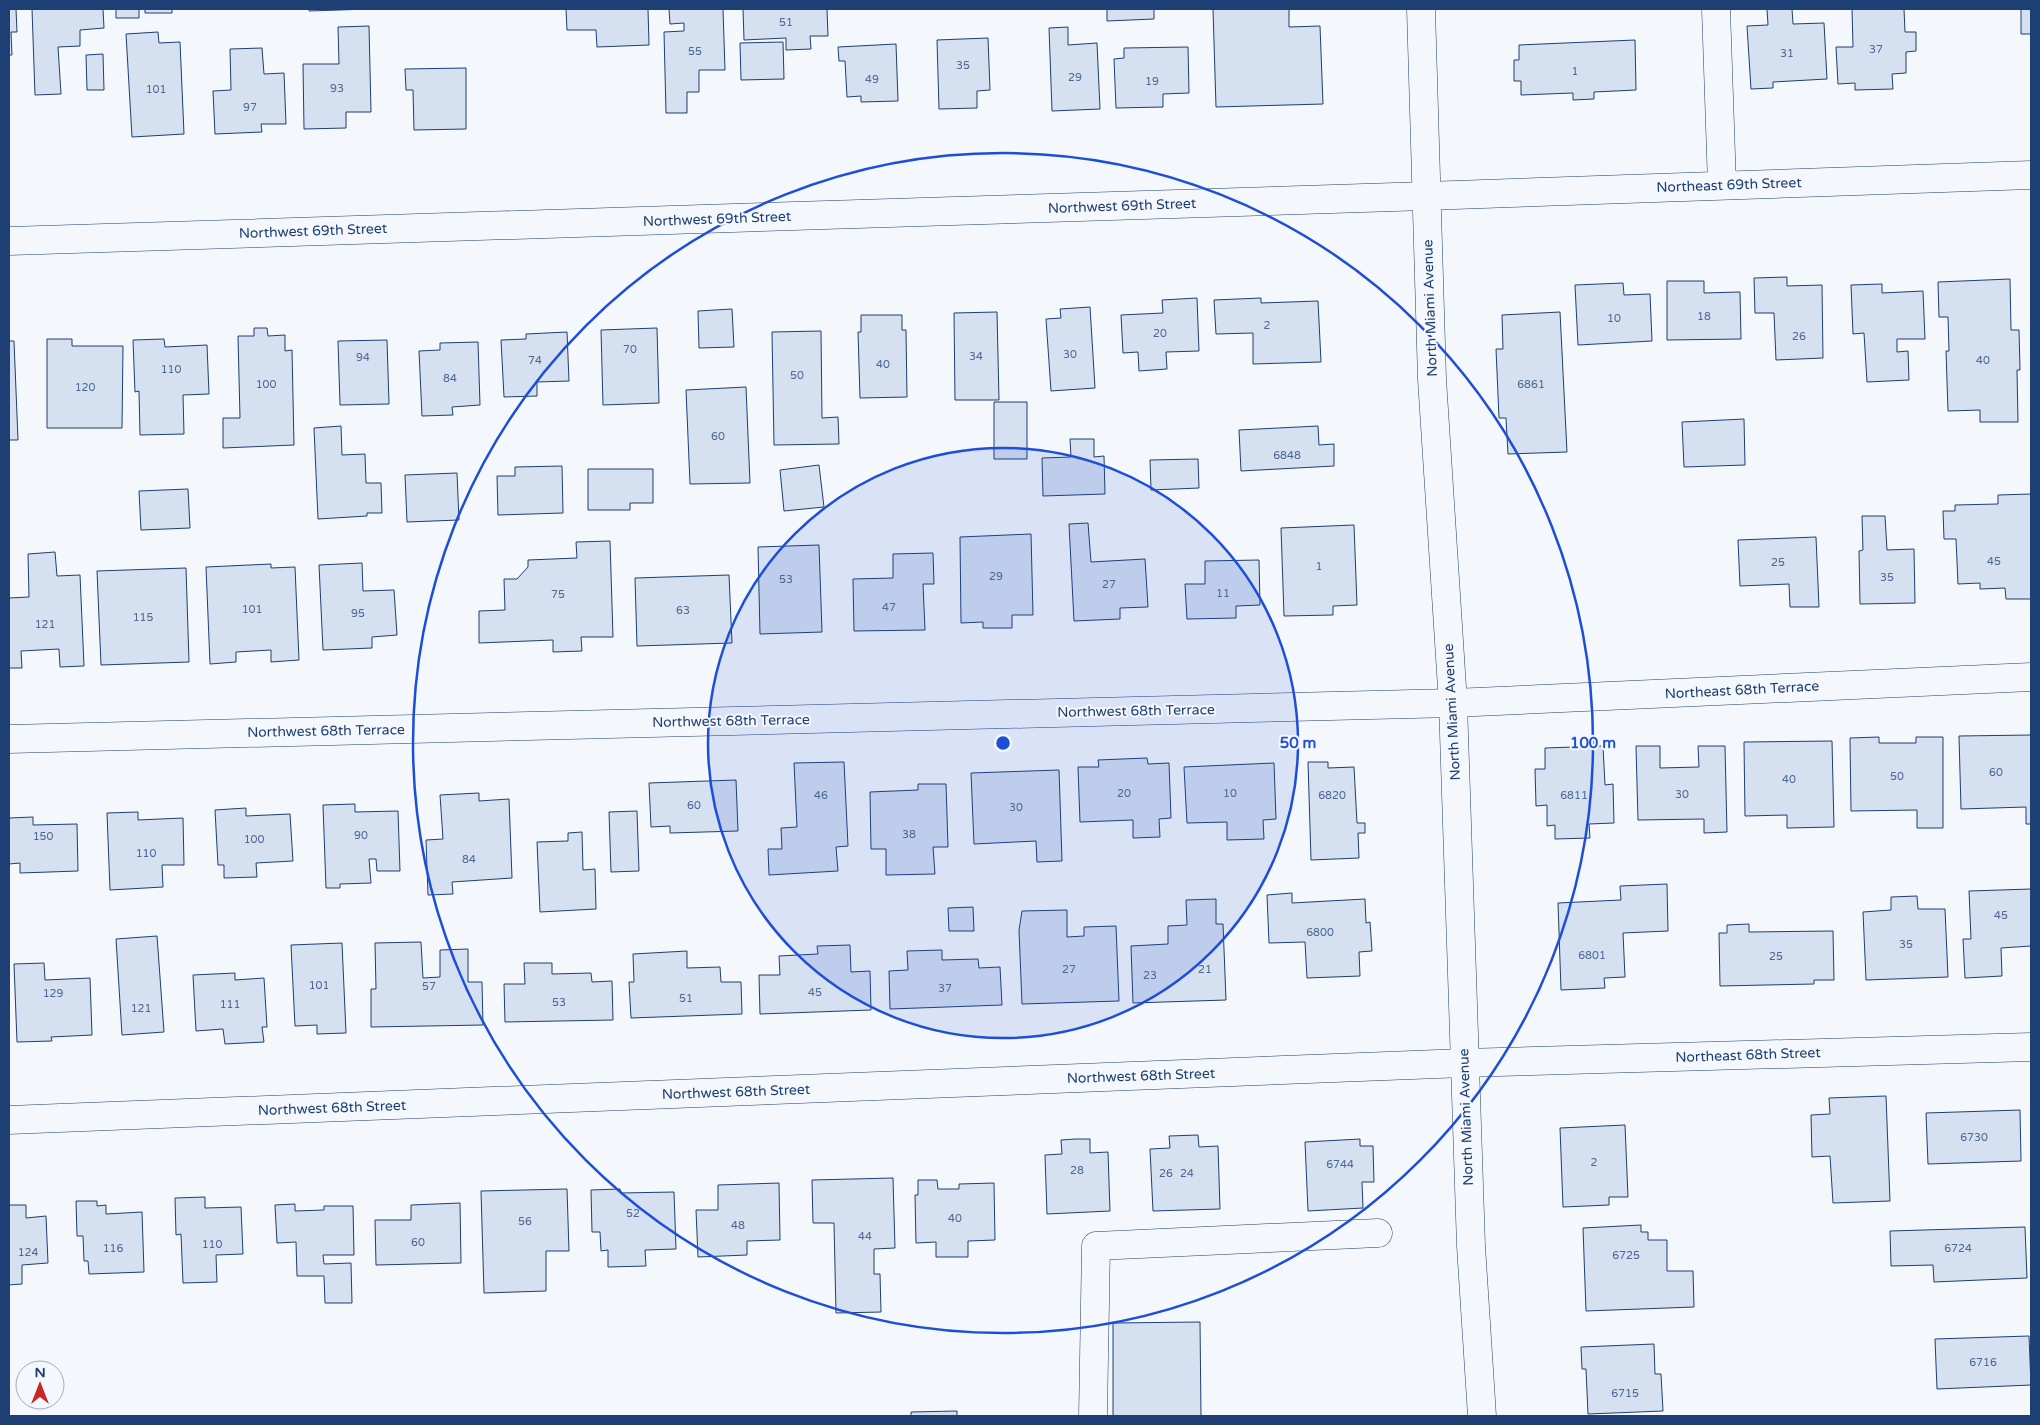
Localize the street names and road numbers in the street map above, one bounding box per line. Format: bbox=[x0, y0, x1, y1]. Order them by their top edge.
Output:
street label: Northeast 69th Street bbox=[1656, 174, 1803, 196]
street label: Northwest 69th Street bbox=[1048, 195, 1197, 217]
street label: Northwest 69th Street bbox=[643, 208, 792, 230]
street label: Northwest 69th Street bbox=[239, 220, 388, 242]
street label: North Miami Avenue bbox=[1419, 239, 1441, 377]
street label: North Miami Avenue bbox=[1440, 643, 1464, 781]
street label: Northeast 68th Terrace bbox=[1664, 677, 1820, 703]
street label: Northwest 68th Terrace bbox=[1057, 701, 1215, 721]
street label: Northwest 68th Terrace bbox=[652, 711, 810, 731]
street label: Northwest 68th Terrace bbox=[247, 721, 405, 741]
street label: Northeast 68th Street bbox=[1675, 1044, 1822, 1066]
street label: North Miami Avenue bbox=[1455, 1048, 1477, 1186]
street label: Northwest 68th Street bbox=[1067, 1065, 1216, 1087]
street label: Northwest 68th Street bbox=[662, 1081, 811, 1103]
street label: Northwest 68th Street bbox=[258, 1097, 407, 1119]

